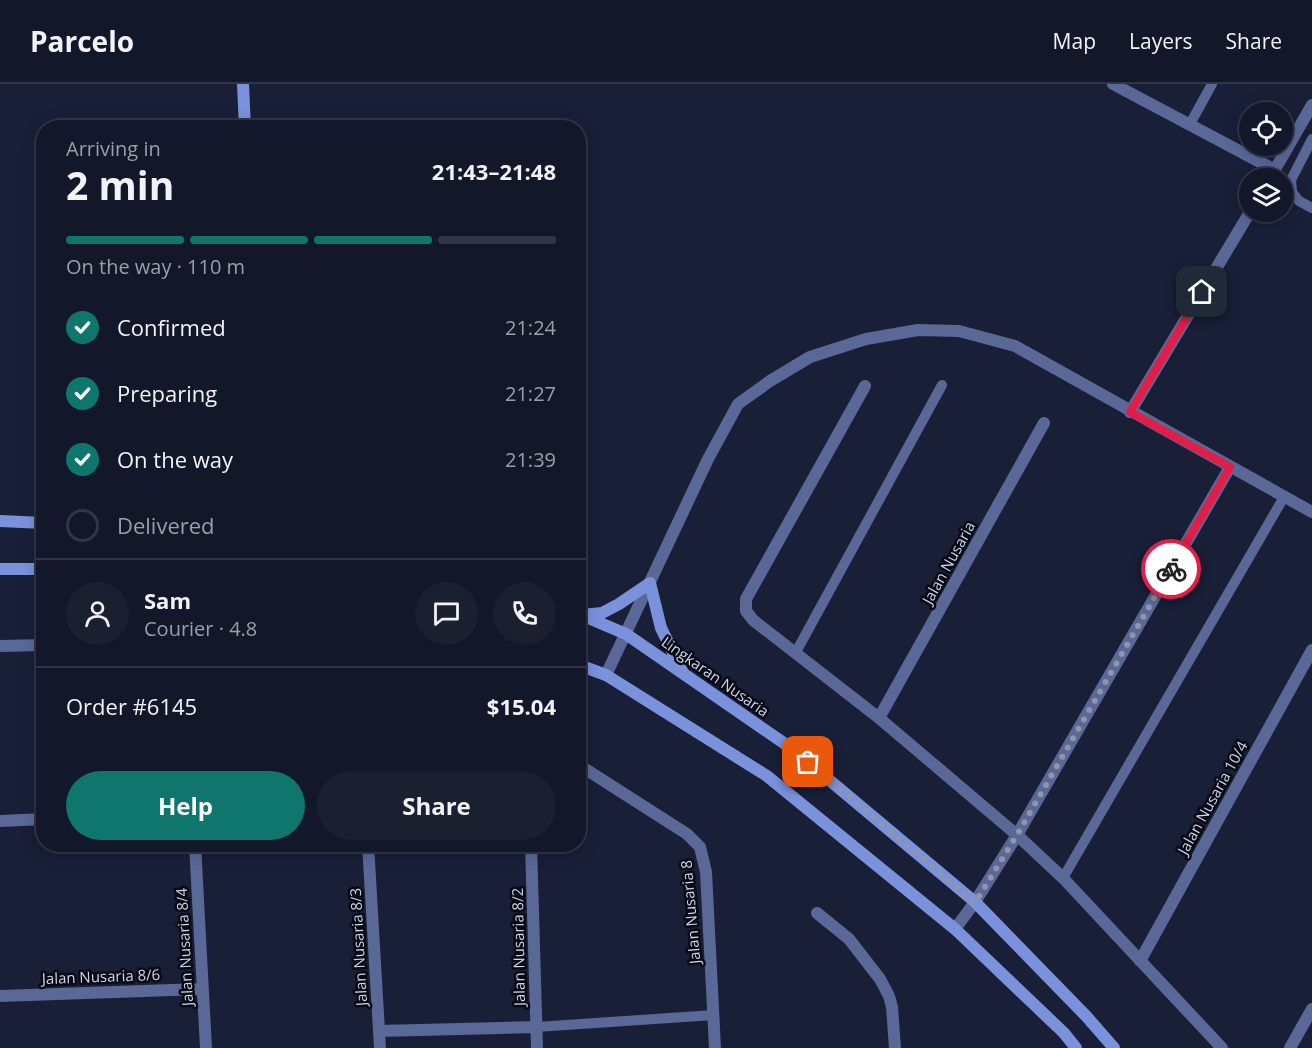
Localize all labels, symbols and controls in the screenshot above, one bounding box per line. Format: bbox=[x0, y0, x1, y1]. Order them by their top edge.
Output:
text: Parcelo bbox=[30, 22, 134, 60]
text: Map bbox=[1053, 27, 1096, 55]
text: Layers bbox=[1129, 27, 1193, 55]
text: Share bbox=[1226, 27, 1282, 55]
map controls bbox=[1239, 102, 1293, 222]
button: locate bbox=[1239, 102, 1293, 156]
text: Arriving in bbox=[66, 135, 161, 162]
text: 21:43–21:48 bbox=[432, 156, 556, 186]
text: 2 min bbox=[66, 158, 174, 211]
button: layers bbox=[1239, 168, 1293, 222]
text: On the way · 110 m bbox=[66, 253, 245, 280]
pin bbox=[1176, 266, 1227, 317]
icon: home bbox=[1185, 275, 1218, 308]
icon: check bbox=[66, 311, 99, 344]
text: Confirmed bbox=[117, 312, 226, 342]
text: 21:24 bbox=[505, 314, 556, 341]
icon: check bbox=[66, 377, 99, 410]
text: Preparing bbox=[117, 378, 217, 408]
text: 21:27 bbox=[505, 380, 556, 407]
icon: check bbox=[66, 443, 99, 476]
text: On the way bbox=[117, 444, 233, 474]
text: 21:39 bbox=[505, 446, 556, 473]
text: Delivered bbox=[117, 510, 215, 540]
street label: Jalan Nusaria bbox=[916, 518, 979, 609]
courier bbox=[1141, 539, 1201, 599]
icon: bike bbox=[1155, 553, 1188, 586]
button: person bbox=[66, 582, 129, 645]
button: chat bbox=[415, 582, 478, 645]
button: phone bbox=[493, 582, 556, 645]
text: Sam bbox=[144, 585, 191, 615]
text: Courier · 4.8 bbox=[144, 615, 257, 642]
street label: Lingkaran Nusaria bbox=[658, 632, 773, 721]
text: Order #6145 bbox=[66, 691, 197, 721]
text: $15.04 bbox=[487, 691, 556, 721]
pin bbox=[782, 736, 833, 787]
street label: Jalan Nusaria 10/4 bbox=[1172, 737, 1252, 860]
icon: bag bbox=[791, 745, 824, 778]
button: Help bbox=[66, 771, 305, 840]
button: Share bbox=[317, 771, 556, 840]
street label: Jalan Nusaria 8 bbox=[675, 859, 705, 967]
street label: Jalan Nusaria 8/4 bbox=[171, 887, 197, 1009]
street label: Jalan Nusaria 8/3 bbox=[345, 887, 371, 1009]
street label: Jalan Nusaria 8/2 bbox=[507, 888, 529, 1008]
street label: Jalan Nusaria 8/6 bbox=[39, 964, 160, 988]

